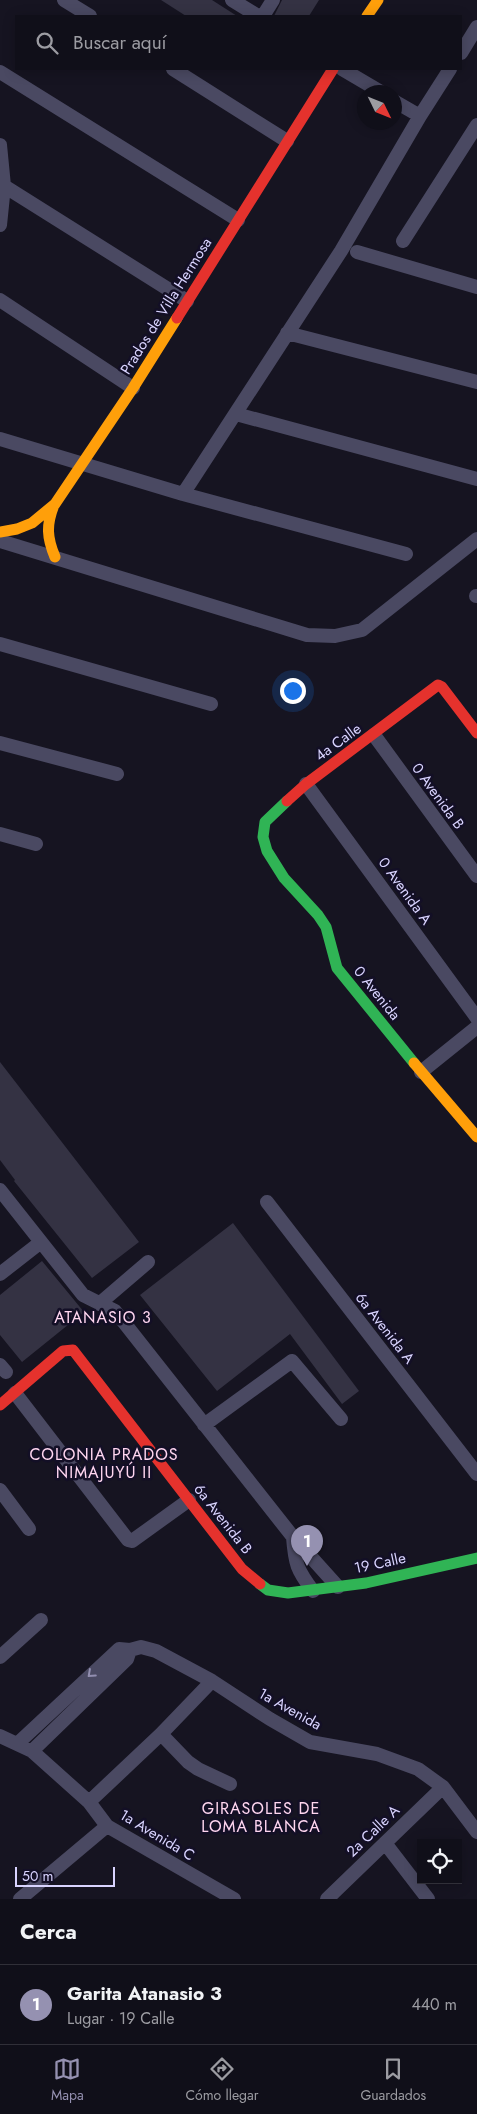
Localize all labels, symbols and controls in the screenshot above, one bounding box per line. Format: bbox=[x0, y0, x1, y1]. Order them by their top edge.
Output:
search box bbox=[15, 15, 462, 70]
icon: search bbox=[33, 29, 61, 57]
text: Buscar aquí bbox=[73, 29, 167, 56]
north arrow bbox=[357, 85, 402, 130]
street label: Prados de Villa Hermosa bbox=[115, 233, 217, 379]
your location bbox=[280, 678, 306, 704]
street label: 4a Calle bbox=[310, 717, 366, 766]
street label: 0 Avenida B bbox=[406, 758, 470, 834]
street label: 0 Avenida A bbox=[373, 853, 437, 929]
street label: 0 Avenida bbox=[348, 961, 406, 1025]
street label: 6a Avenida A bbox=[350, 1288, 420, 1369]
district label: ATANASIO 3 bbox=[54, 1306, 152, 1329]
district label: COLONIA PRADOS NIMAJUYÚ II bbox=[29, 1443, 179, 1484]
street label: 6a Avenida B bbox=[188, 1479, 258, 1559]
pin: 1 bbox=[291, 1525, 323, 1566]
street label: 19 Calle bbox=[352, 1547, 408, 1579]
one-way arrow bbox=[88, 1668, 97, 1677]
street label: 1a Avenida bbox=[254, 1683, 326, 1735]
district label: GIRASOLES DE LOMA BLANCA bbox=[201, 1797, 321, 1838]
street label: 2a Calle A bbox=[341, 1800, 405, 1862]
street label: 1a Avenida C bbox=[115, 1804, 199, 1866]
map controls bbox=[417, 1839, 462, 1884]
button: locate bbox=[417, 1839, 462, 1884]
scale bar bbox=[15, 1864, 115, 1887]
text: 50 m bbox=[22, 1866, 53, 1886]
text: Cerca bbox=[20, 1917, 77, 1947]
text: Garita Atanasio 3 bbox=[67, 1980, 222, 2007]
text: 1 bbox=[32, 1993, 40, 2016]
text: 440 m bbox=[411, 1993, 457, 2016]
text: Lugar · 19 Calle bbox=[67, 2007, 174, 2030]
tab: Mapa bbox=[51, 2055, 84, 2105]
tab: Cómo llegar bbox=[185, 2055, 259, 2105]
tab: Guardados bbox=[360, 2055, 426, 2105]

